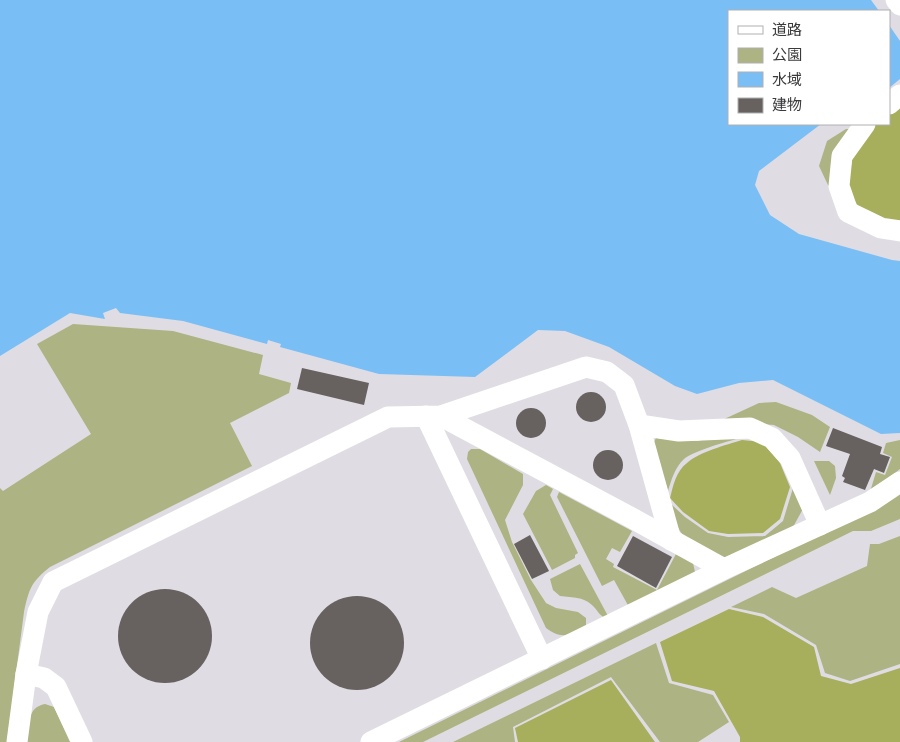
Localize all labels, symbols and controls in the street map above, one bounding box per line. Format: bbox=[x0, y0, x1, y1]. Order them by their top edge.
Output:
legend bbox=[728, 10, 890, 125]
text: 道路 bbox=[772, 20, 802, 38]
text: 公園 bbox=[772, 45, 802, 63]
text: 水域 bbox=[772, 70, 802, 88]
text: 建物 bbox=[772, 95, 802, 113]

